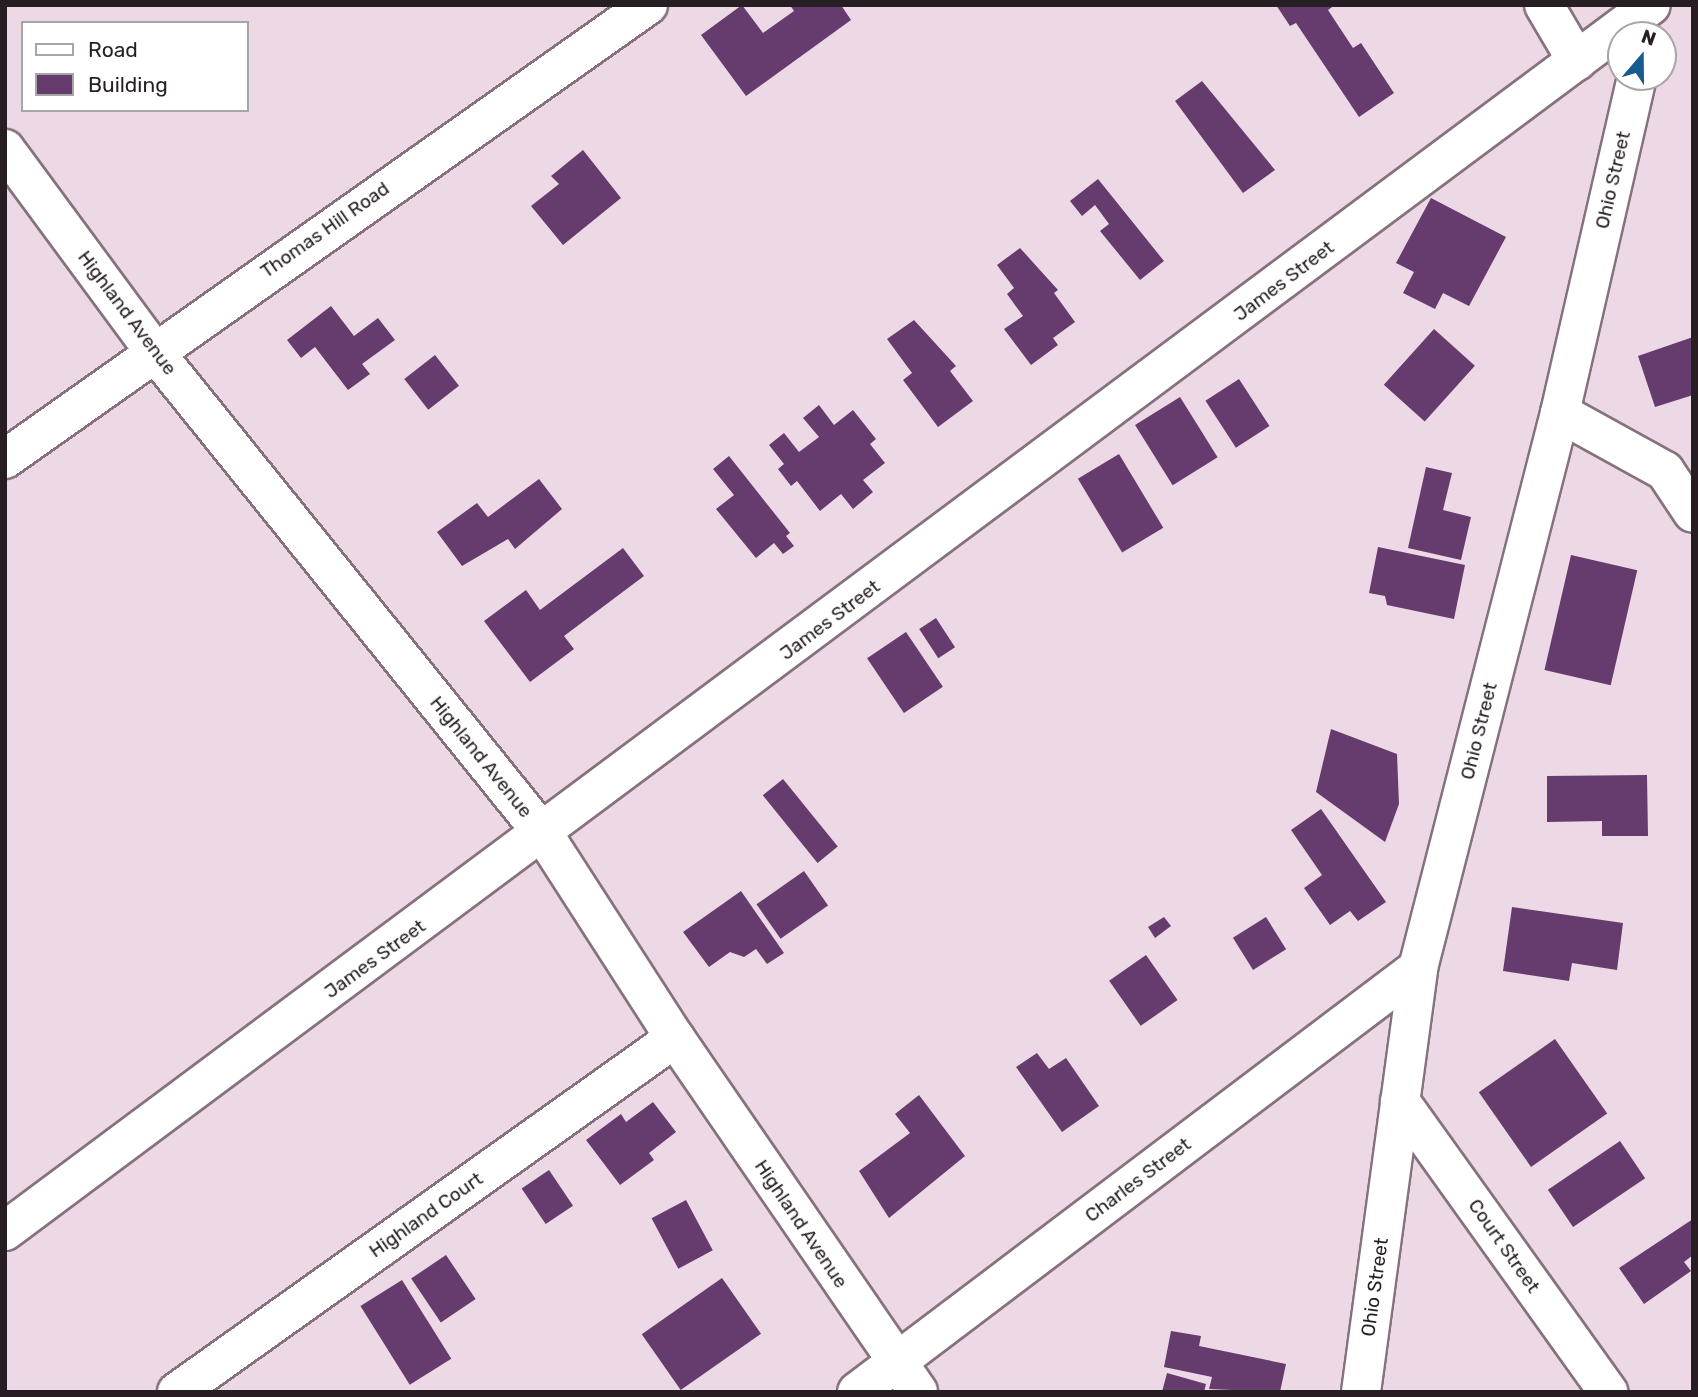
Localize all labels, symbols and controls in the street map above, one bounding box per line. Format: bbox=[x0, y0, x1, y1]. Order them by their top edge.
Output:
legend bbox=[21, 21, 248, 112]
north arrow bbox=[1607, 21, 1677, 91]
text: N bbox=[1638, 25, 1659, 51]
text: Road bbox=[88, 37, 138, 62]
text: Building bbox=[88, 72, 168, 97]
street label: Ohio Street bbox=[1591, 129, 1635, 231]
street label: Thomas Hill Road bbox=[256, 177, 394, 283]
street label: James Street bbox=[1230, 236, 1338, 326]
street label: Highland Avenue bbox=[73, 246, 181, 380]
street label: James Street bbox=[776, 575, 884, 665]
street label: Ohio Street bbox=[1456, 680, 1502, 782]
street label: Highland Avenue bbox=[425, 691, 537, 823]
street label: James Street bbox=[320, 915, 430, 1003]
street label: Charles Street bbox=[1081, 1133, 1195, 1227]
street label: Highland Avenue bbox=[750, 1155, 852, 1293]
street label: Highland Court bbox=[365, 1167, 487, 1263]
street label: Court Street bbox=[1463, 1195, 1545, 1297]
street label: Ohio Street bbox=[1357, 1236, 1393, 1338]

